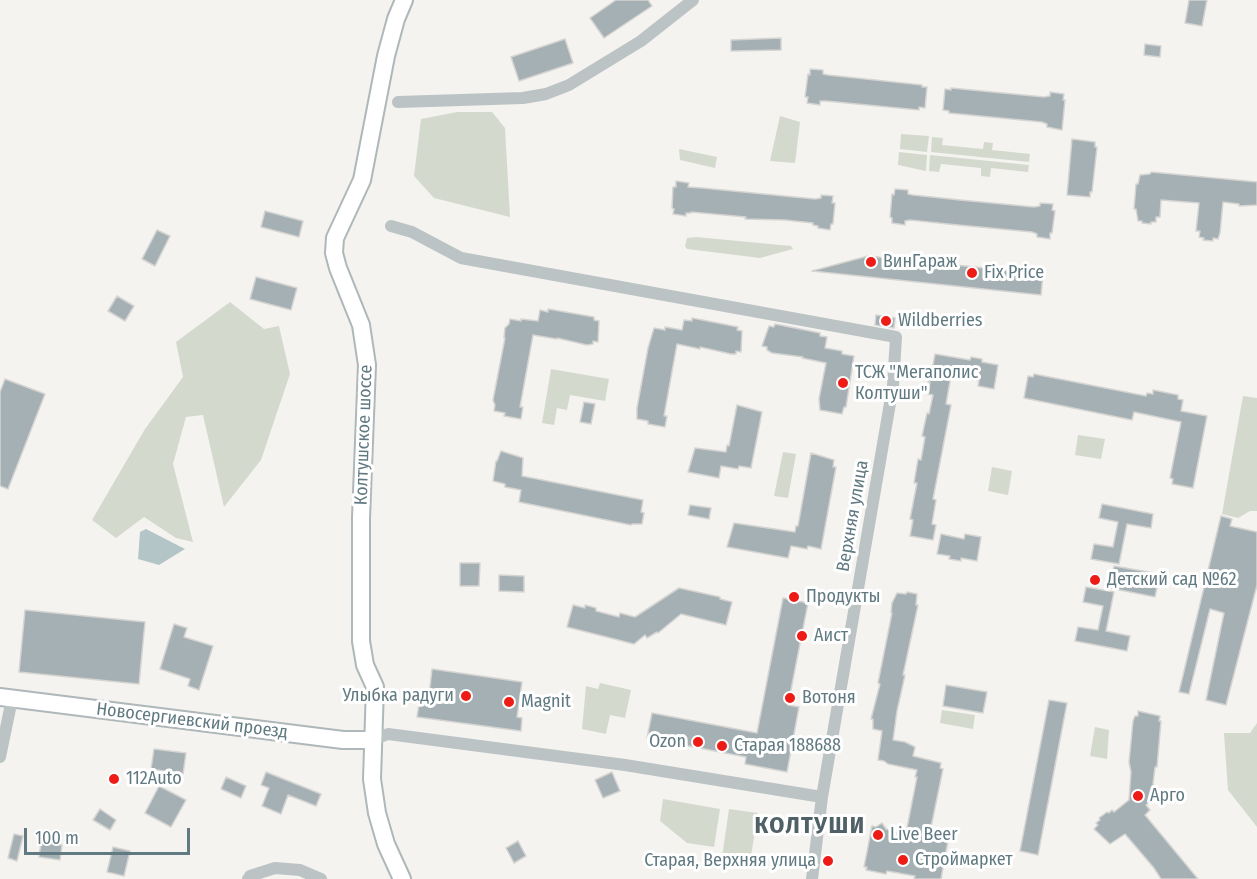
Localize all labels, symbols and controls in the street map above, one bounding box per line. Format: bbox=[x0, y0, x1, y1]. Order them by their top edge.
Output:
place label: ВинГараж bbox=[883, 251, 957, 273]
marker: ВинГараж bbox=[864, 255, 878, 269]
place label: Fix Price bbox=[984, 262, 1044, 284]
marker: Fix Price bbox=[965, 266, 979, 280]
place label: Wildberries bbox=[898, 310, 982, 332]
marker: Wildberries bbox=[879, 314, 893, 328]
place label: ТСЖ "Мегаполис Колтуши" bbox=[855, 362, 978, 404]
street label: Колтушское шоссе bbox=[351, 364, 377, 506]
marker: ТСЖ "Мегаполис Колтуши" bbox=[836, 376, 850, 390]
street label: Верхняя улица bbox=[833, 459, 873, 573]
place label: Детский сад №62 bbox=[1107, 569, 1237, 591]
marker: Детский сад №62 bbox=[1088, 573, 1102, 587]
place label: Продукты bbox=[806, 586, 881, 608]
marker: Продукты bbox=[787, 590, 801, 604]
place label: Аист bbox=[814, 625, 848, 647]
marker: Аист bbox=[795, 629, 809, 643]
place label: Улыбка радуги bbox=[342, 685, 454, 707]
place label: Вотоня bbox=[802, 687, 856, 709]
marker: Улыбка радуги bbox=[459, 689, 473, 703]
place label: Magnit bbox=[521, 691, 571, 713]
marker: Вотоня bbox=[783, 691, 797, 705]
marker: Magnit bbox=[502, 695, 516, 709]
street label: Новосергиевский проезд bbox=[95, 699, 289, 743]
place label: Ozon bbox=[649, 731, 686, 753]
marker: Ozon bbox=[691, 735, 705, 749]
place label: Старая 188688 bbox=[734, 735, 841, 757]
marker: Старая 188688 bbox=[715, 739, 729, 753]
place label: 112Auto bbox=[126, 768, 182, 790]
marker: 112Auto bbox=[107, 772, 121, 786]
place label: Арго bbox=[1150, 785, 1185, 807]
marker: Арго bbox=[1131, 789, 1145, 803]
district label: КОЛТУШИ bbox=[754, 812, 866, 840]
scale bar bbox=[27, 816, 194, 854]
place label: Live Beer bbox=[890, 824, 957, 846]
text: 100 m bbox=[35, 827, 79, 849]
marker: Live Beer bbox=[871, 828, 885, 842]
place label: Строймаркет bbox=[915, 849, 1013, 871]
place label: Старая, Верхняя улица bbox=[644, 850, 816, 872]
marker: Строймаркет bbox=[896, 853, 910, 867]
marker: Старая, Верхняя улица bbox=[821, 854, 835, 868]

